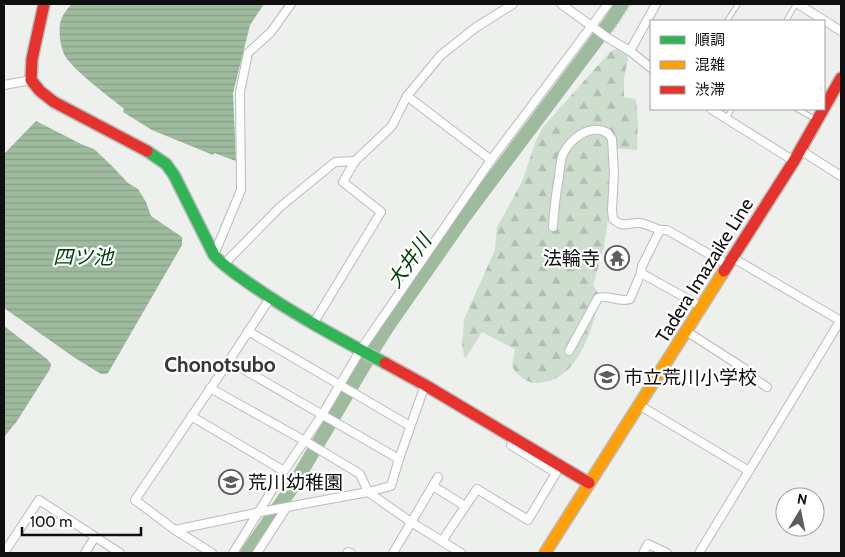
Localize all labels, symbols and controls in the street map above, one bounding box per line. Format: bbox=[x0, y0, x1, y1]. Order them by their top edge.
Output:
legend bbox=[650, 20, 825, 110]
text: 順調 bbox=[695, 31, 725, 49]
text: 混雑 bbox=[695, 56, 725, 74]
text: 渋滞 bbox=[695, 81, 725, 99]
street label: Tadera Imazaike Line bbox=[651, 193, 758, 347]
water label: 大井川 bbox=[382, 228, 437, 292]
water label: 四ツ池 bbox=[53, 245, 115, 269]
temple icon: 法輪寺 bbox=[604, 245, 630, 271]
place label: 法輪寺 bbox=[543, 247, 600, 270]
district label: Chonotsubo bbox=[164, 352, 276, 377]
school or university icon: 市立荒川小学校 bbox=[594, 364, 620, 390]
place label: 市立荒川小学校 bbox=[624, 366, 757, 389]
school or university icon: 荒川幼稚園 bbox=[218, 469, 244, 495]
place label: 荒川幼稚園 bbox=[248, 471, 343, 494]
north arrow bbox=[775, 487, 825, 537]
text: N bbox=[796, 489, 809, 509]
scale bar bbox=[22, 504, 141, 536]
text: 100 m bbox=[30, 513, 72, 531]

